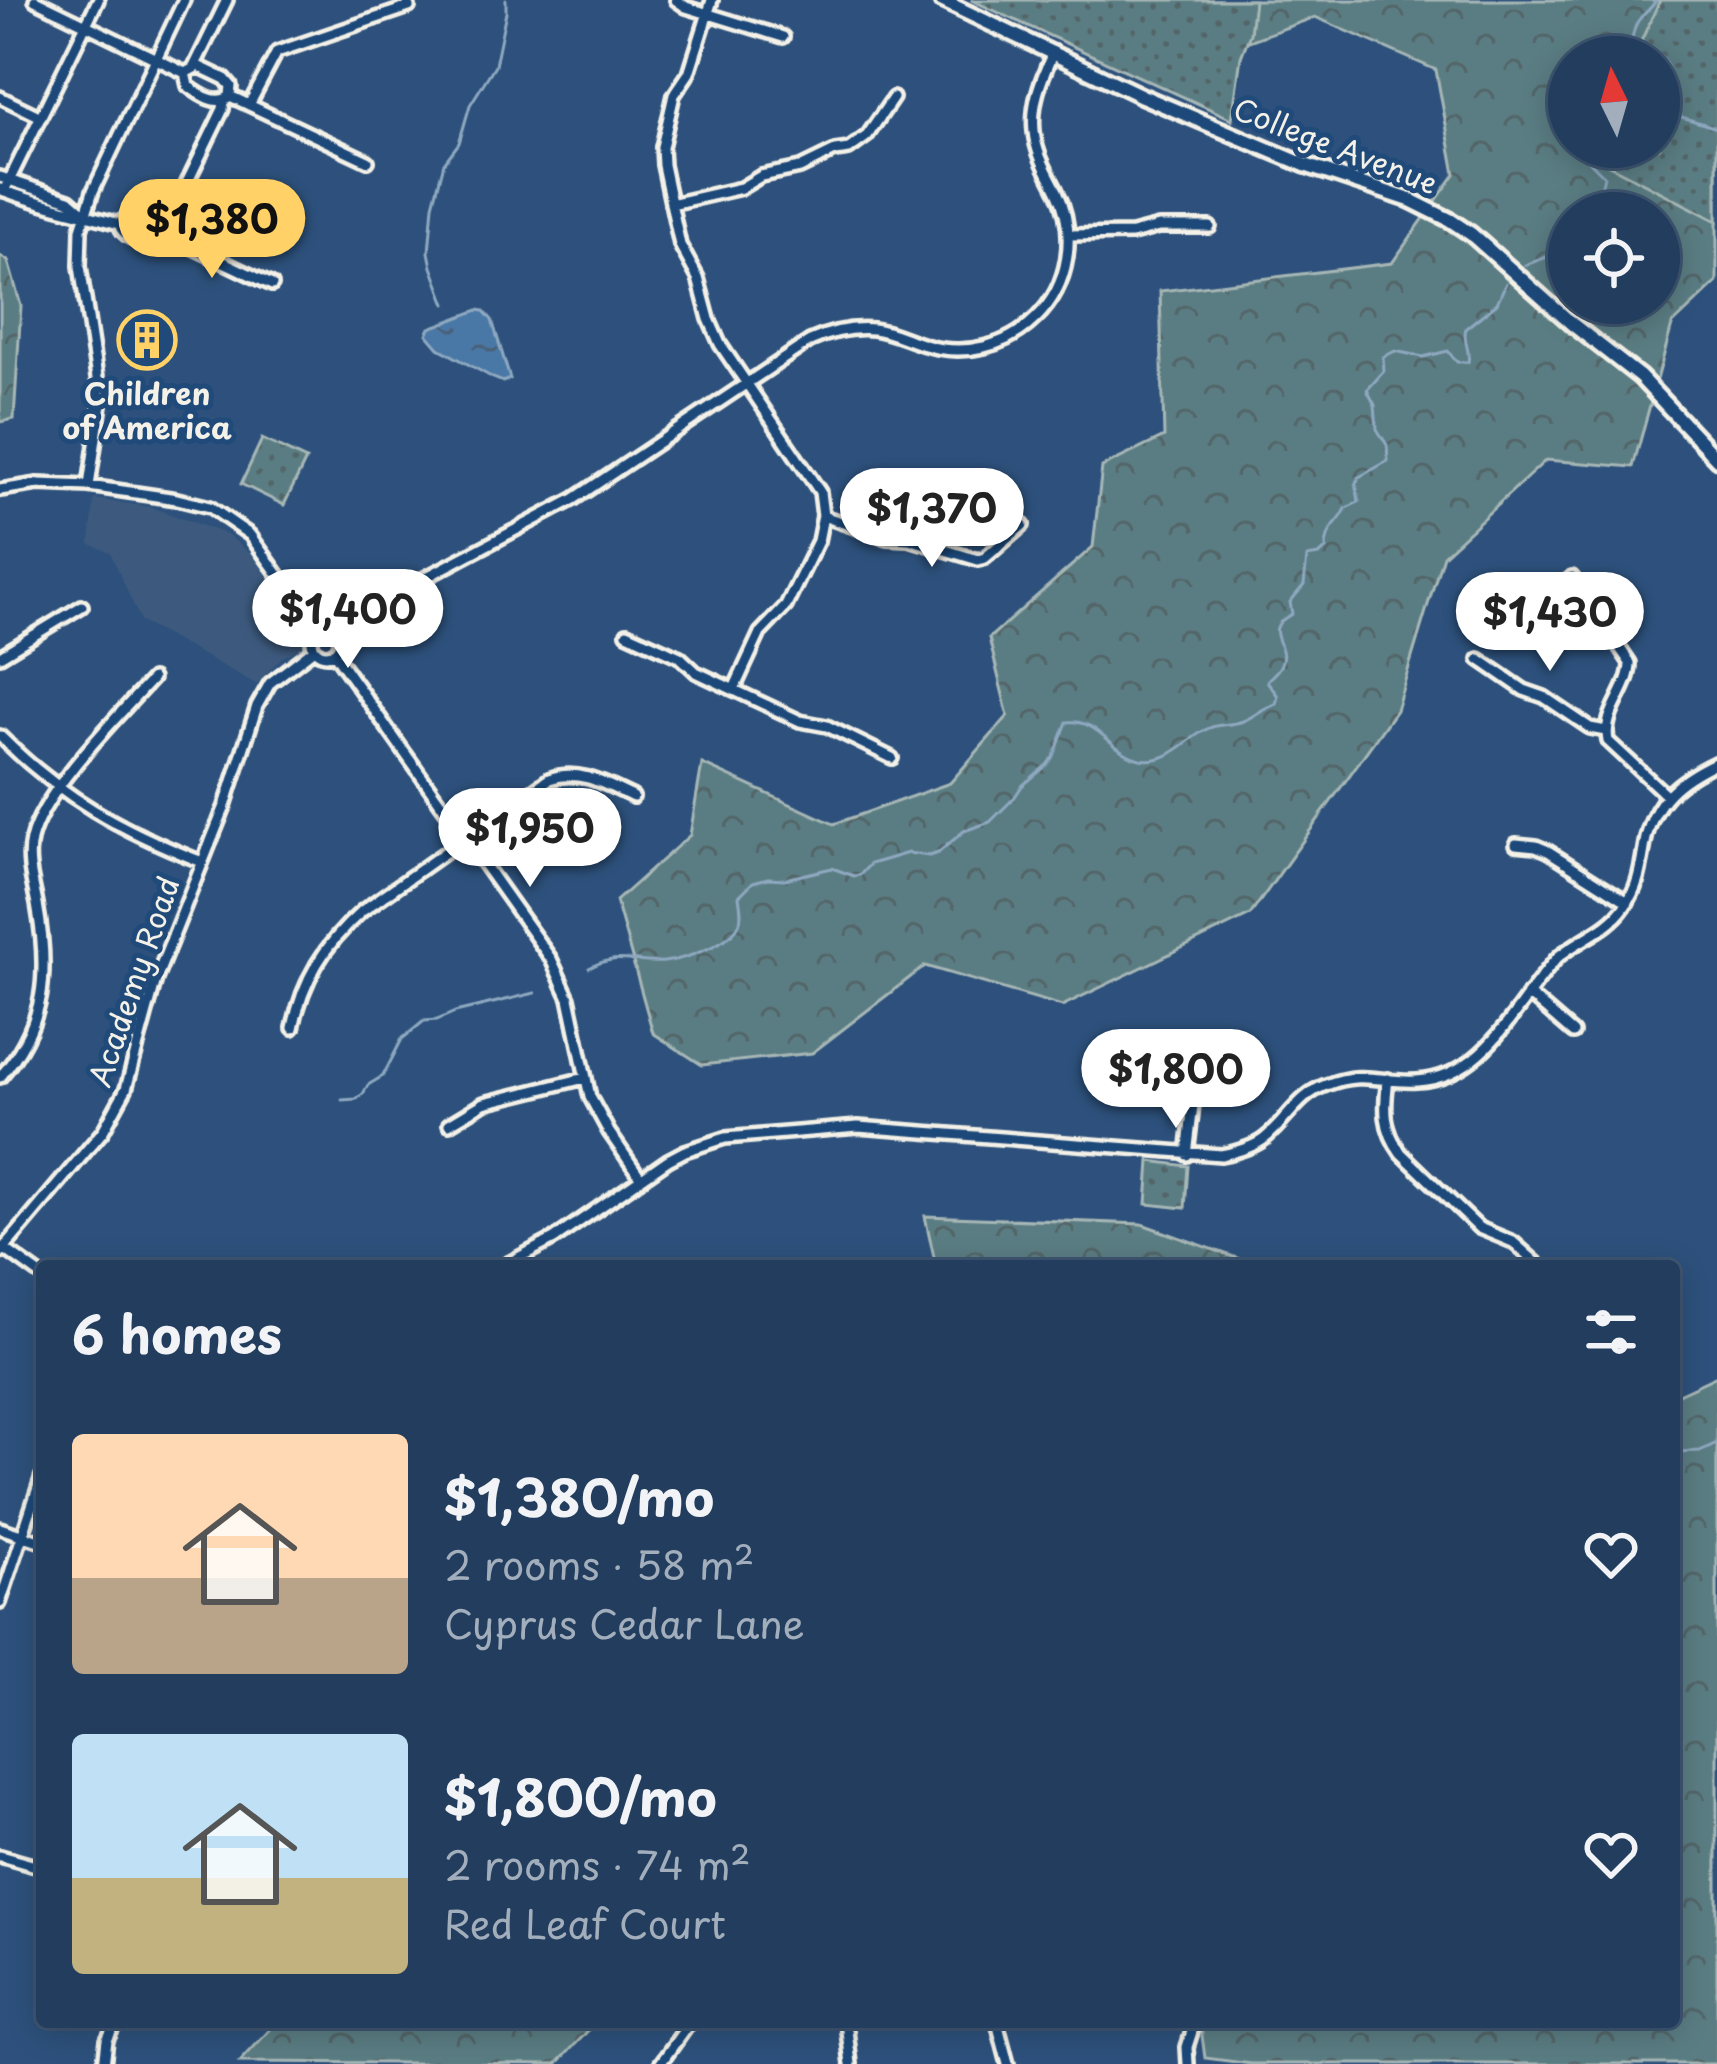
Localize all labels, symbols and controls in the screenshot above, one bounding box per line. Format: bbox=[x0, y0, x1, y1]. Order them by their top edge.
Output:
north arrow bbox=[1548, 36, 1680, 168]
map controls bbox=[1548, 36, 1680, 324]
street label: College Avenue bbox=[1227, 85, 1444, 204]
pin: $1,380 bbox=[114, 179, 310, 281]
text: $1,380 bbox=[145, 188, 279, 247]
button: locate bbox=[1548, 192, 1680, 324]
building icon: Children of America bbox=[116, 309, 178, 371]
place label: Children of America bbox=[62, 370, 232, 449]
pin: $1,370 bbox=[834, 468, 1030, 570]
text: $1,370 bbox=[867, 477, 997, 536]
pin: $1,400 bbox=[250, 569, 446, 671]
pin: $1,430 bbox=[1452, 572, 1648, 674]
text: $1,400 bbox=[279, 578, 417, 637]
text: $1,430 bbox=[1483, 581, 1617, 640]
pin: $1,950 bbox=[432, 788, 628, 890]
text: $1,950 bbox=[465, 797, 595, 856]
street label: Academy Road bbox=[76, 870, 190, 1092]
pin: $1,800 bbox=[1078, 1029, 1274, 1131]
text: $1,800 bbox=[1108, 1038, 1244, 1097]
text: 6 homes bbox=[72, 1294, 282, 1371]
icon: filters bbox=[1578, 1299, 1644, 1365]
text: $1,380/mo bbox=[444, 1457, 714, 1534]
icon: home bbox=[168, 1482, 312, 1626]
icon: heart bbox=[1578, 1521, 1644, 1587]
text: 2 rooms · 58 m² bbox=[444, 1534, 754, 1593]
text: Cyprus Cedar Lane bbox=[444, 1593, 805, 1652]
text: $1,800/mo bbox=[444, 1757, 717, 1834]
icon: home bbox=[168, 1782, 312, 1926]
icon: heart bbox=[1578, 1821, 1644, 1887]
text: 2 rooms · 74 m² bbox=[444, 1834, 751, 1893]
text: Red Leaf Court bbox=[444, 1893, 726, 1952]

